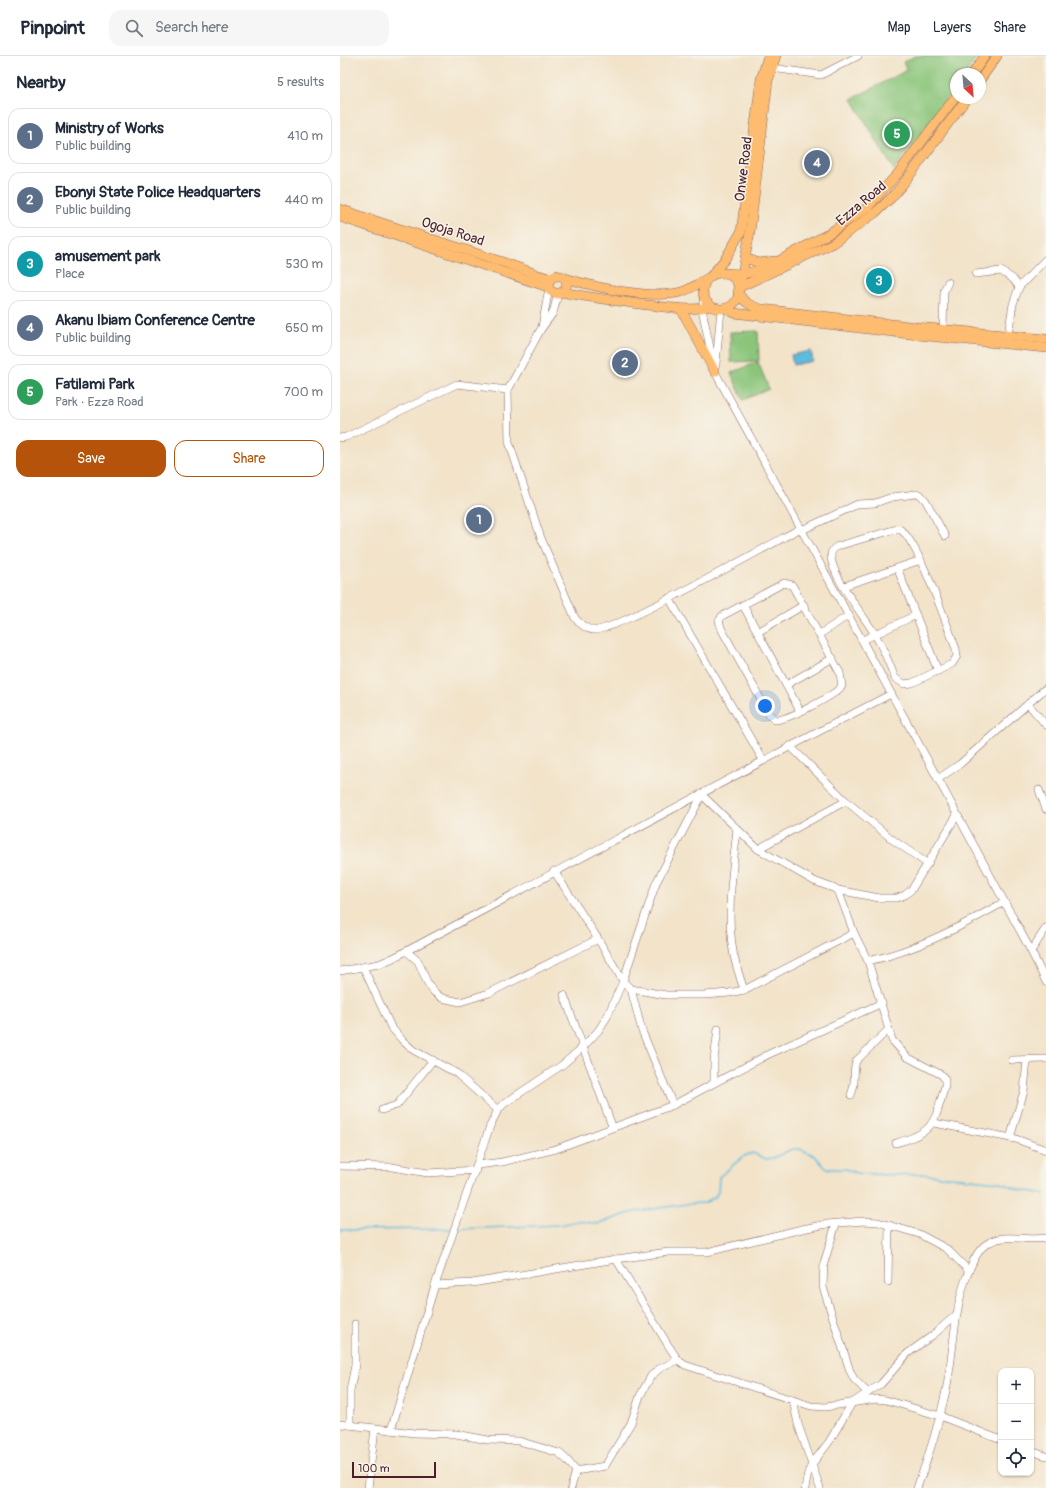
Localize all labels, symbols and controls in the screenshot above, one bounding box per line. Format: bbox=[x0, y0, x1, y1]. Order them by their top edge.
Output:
search box bbox=[109, 10, 389, 46]
text: Pinpoint bbox=[20, 16, 85, 40]
icon: search bbox=[123, 17, 145, 39]
text: Search here bbox=[155, 18, 228, 37]
text: Map bbox=[888, 19, 911, 36]
text: Layers bbox=[933, 19, 971, 36]
text: Share bbox=[993, 19, 1026, 36]
north arrow bbox=[950, 68, 986, 104]
text: Nearby bbox=[16, 72, 65, 93]
text: 5 results bbox=[277, 74, 324, 90]
text: Ministry of Works bbox=[55, 119, 164, 138]
pin: 5 bbox=[884, 119, 910, 149]
text: 1 bbox=[27, 128, 33, 144]
text: 410 m bbox=[287, 128, 323, 144]
street label: Onwe Road bbox=[731, 136, 756, 202]
text: Public building bbox=[55, 138, 131, 154]
pin: 4 bbox=[804, 148, 830, 178]
street label: Ezza Road bbox=[833, 177, 890, 229]
text: Ebonyi State Police Headquarters bbox=[55, 183, 260, 202]
text: 2 bbox=[26, 192, 34, 208]
text: 440 m bbox=[285, 192, 323, 208]
text: Public building bbox=[55, 202, 131, 218]
street label: Ogoja Road bbox=[419, 213, 487, 250]
text: amusement park bbox=[55, 247, 161, 266]
text: 3 bbox=[26, 256, 34, 272]
text: 530 m bbox=[285, 256, 323, 272]
text: Place bbox=[55, 266, 84, 282]
pin: 3 bbox=[866, 266, 892, 296]
text: Akanu Ibiam Conference Centre bbox=[55, 311, 255, 330]
text: 4 bbox=[26, 320, 34, 336]
text: 650 m bbox=[285, 320, 323, 336]
text: Public building bbox=[55, 330, 131, 346]
pin: 2 bbox=[612, 348, 638, 378]
text: Fatilami Park bbox=[55, 375, 134, 394]
text: 5 bbox=[26, 384, 34, 400]
text: 700 m bbox=[284, 384, 323, 400]
text: Park · Ezza Road bbox=[55, 394, 144, 410]
button: Save bbox=[16, 440, 166, 477]
button: Share bbox=[174, 440, 324, 477]
pin: 1 bbox=[466, 505, 492, 535]
your location bbox=[755, 696, 775, 716]
map controls bbox=[998, 1368, 1034, 1476]
button: + bbox=[998, 1368, 1034, 1404]
button: − bbox=[998, 1404, 1034, 1440]
button: locate bbox=[998, 1440, 1034, 1476]
scale bar bbox=[352, 1460, 436, 1479]
text: 100 m bbox=[358, 1462, 389, 1475]

